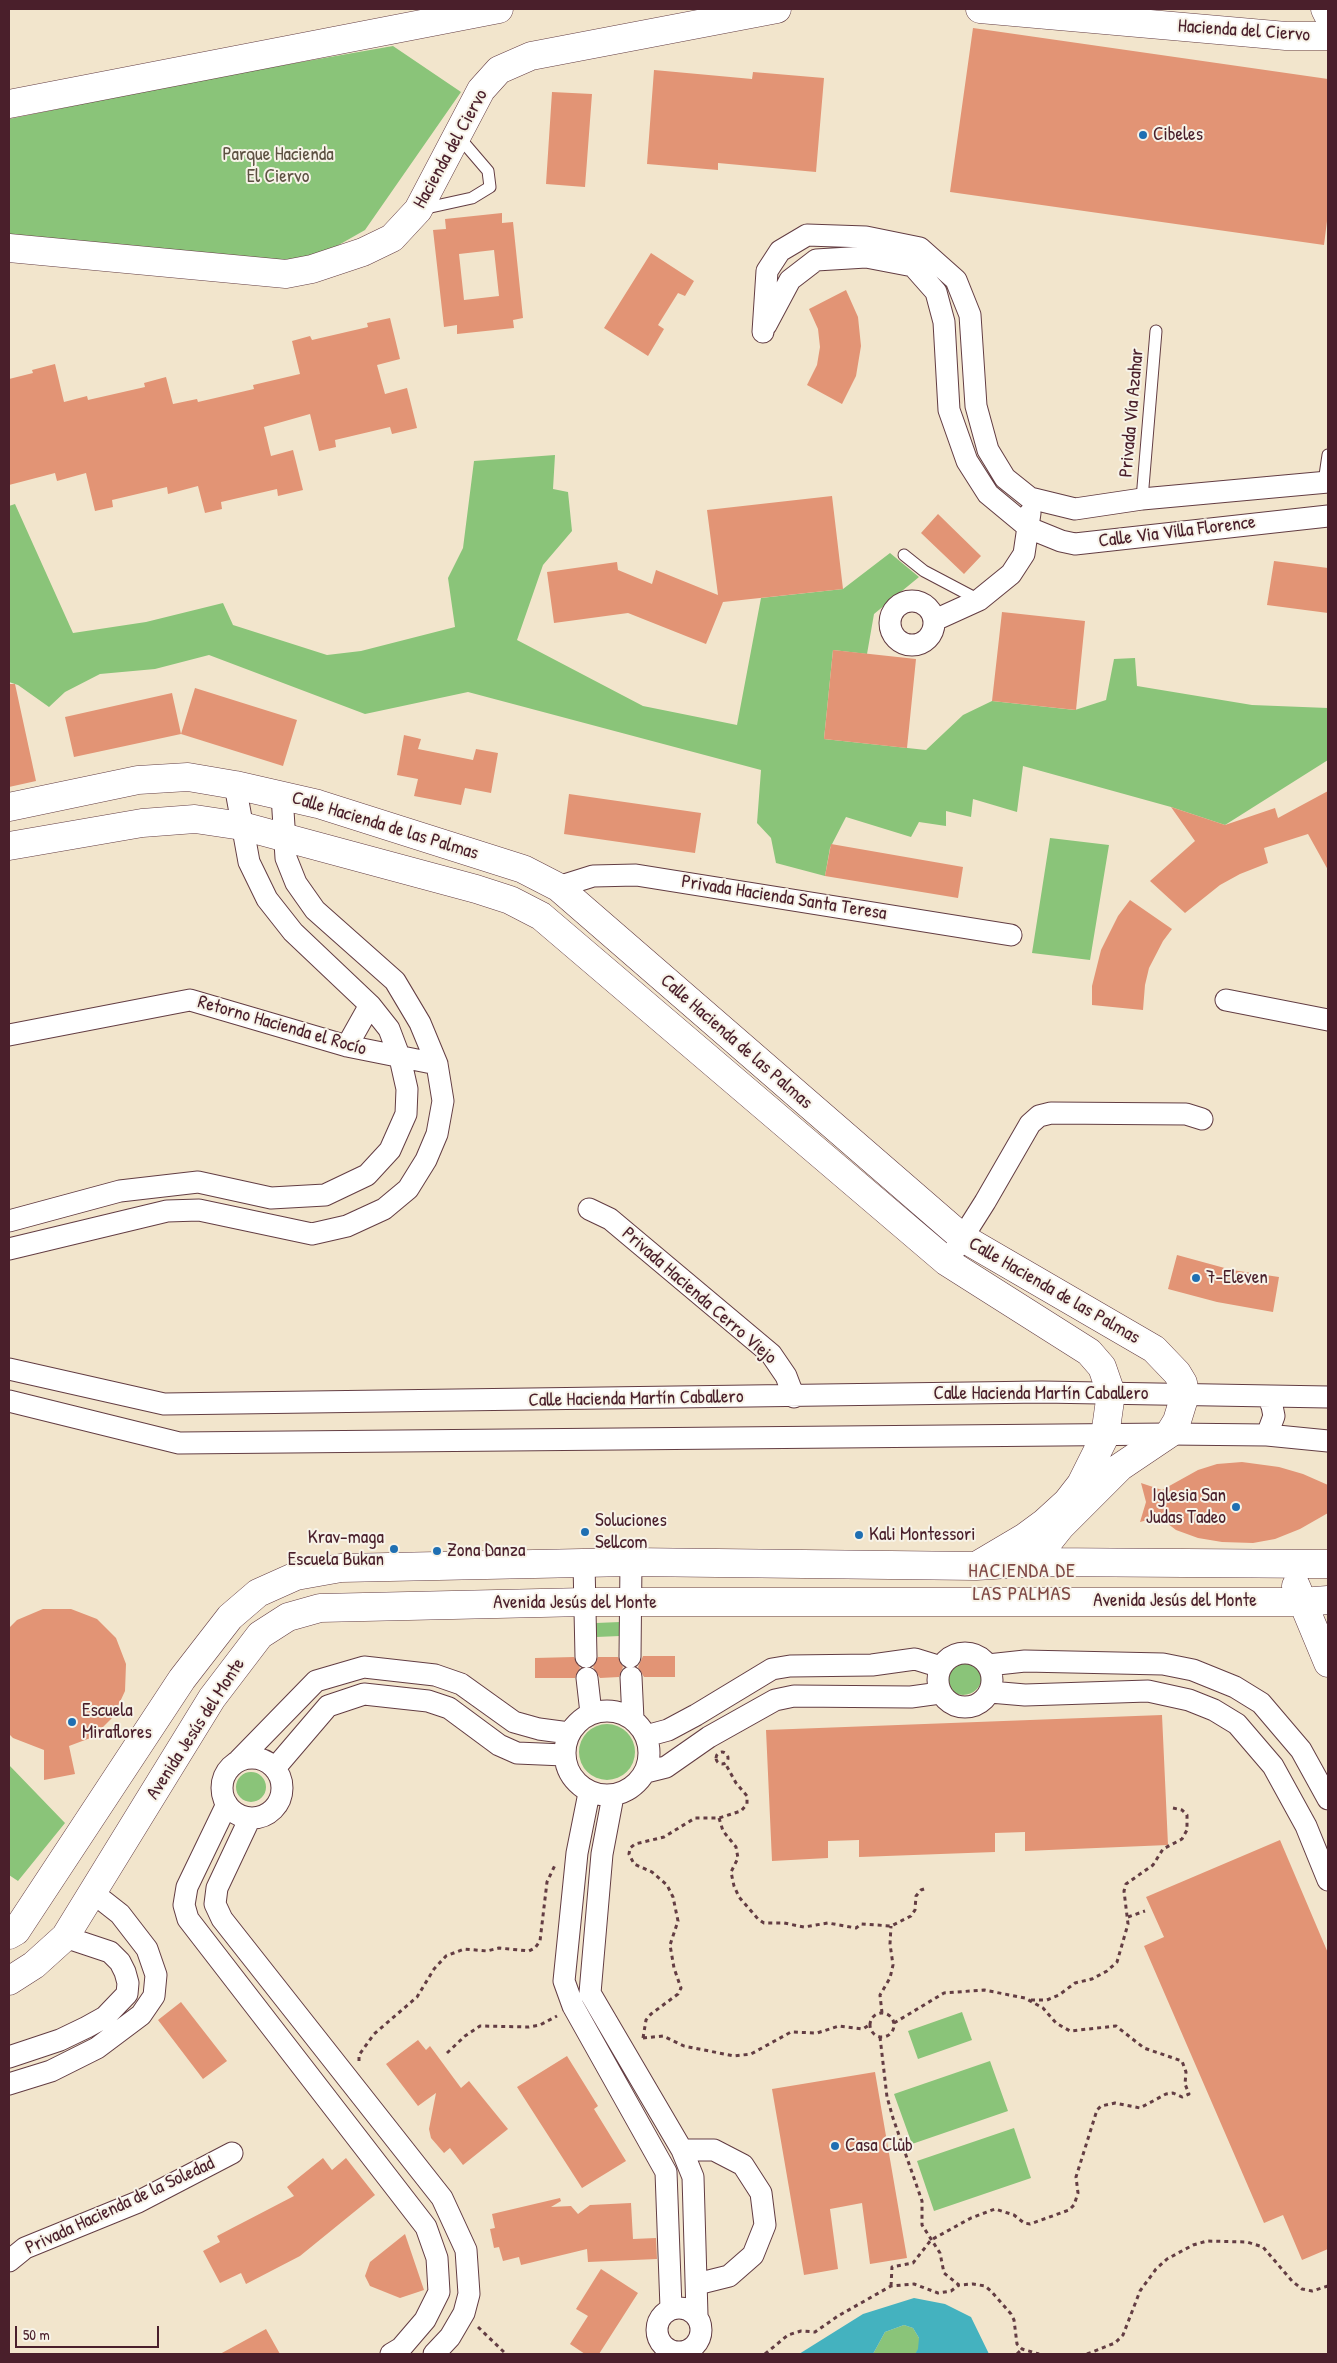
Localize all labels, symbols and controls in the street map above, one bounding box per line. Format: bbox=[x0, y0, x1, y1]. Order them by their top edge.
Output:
street label: Hacienda del Ciervo bbox=[1177, 15, 1311, 47]
street label: Hacienda del Ciervo bbox=[409, 86, 493, 212]
place label: Cibeles bbox=[1153, 124, 1203, 146]
marker: Cibeles bbox=[1137, 129, 1149, 141]
park label: Parque Hacienda El Ciervo bbox=[222, 144, 334, 188]
street label: Privada Vía Azahar bbox=[1115, 348, 1149, 478]
street label: Calle Via Villa Florence bbox=[1097, 511, 1257, 553]
street label: Calle Hacienda de las Palmas bbox=[289, 787, 481, 865]
street label: Privada Hacienda Santa Teresa bbox=[680, 871, 888, 925]
street label: Calle Hacienda de las Palmas bbox=[655, 970, 817, 1114]
street label: Retorno Hacienda el Rocío bbox=[195, 991, 369, 1061]
street label: Privada Hacienda Cerro Viejo bbox=[617, 1223, 781, 1369]
street label: Calle Hacienda de las Palmas bbox=[964, 1233, 1144, 1349]
place label: 7-Eleven bbox=[1206, 1267, 1268, 1289]
marker: 7-Eleven bbox=[1190, 1272, 1202, 1284]
street label: Calle Hacienda Martín Caballero bbox=[933, 1383, 1149, 1405]
street label: Calle Hacienda Martín Caballero bbox=[528, 1386, 744, 1412]
place label: Iglesia San Judas Tadeo bbox=[1146, 1485, 1226, 1529]
marker: Iglesia San Judas Tadeo bbox=[1230, 1501, 1242, 1513]
place label: Soluciones Sellcom bbox=[595, 1510, 667, 1554]
place label: Kali Montessori bbox=[869, 1524, 976, 1546]
marker: Soluciones Sellcom bbox=[579, 1526, 591, 1538]
place label: Krav-maga Escuela Bukan bbox=[288, 1527, 384, 1571]
marker: Kali Montessori bbox=[853, 1529, 865, 1541]
place label: Zona Danza bbox=[447, 1540, 525, 1562]
marker: Krav-maga Escuela Bukan bbox=[388, 1543, 400, 1555]
marker: Zona Danza bbox=[431, 1545, 443, 1557]
district label: HACIENDA DE LAS PALMAS bbox=[967, 1560, 1077, 1607]
street label: Avenida Jesús del Monte bbox=[1093, 1590, 1257, 1612]
street label: Avenida Jesús del Monte bbox=[493, 1592, 657, 1614]
street label: Avenida Jesús del Monte bbox=[142, 1654, 250, 1804]
place label: Escuela Miraflores bbox=[82, 1700, 152, 1744]
marker: Escuela Miraflores bbox=[66, 1716, 78, 1728]
place label: Casa Club bbox=[845, 2135, 913, 2157]
marker: Casa Club bbox=[829, 2140, 841, 2152]
street label: Privada Hacienda de la Soledad bbox=[22, 2152, 218, 2260]
scale bar bbox=[18, 2316, 161, 2348]
text: 50 m bbox=[23, 2324, 50, 2345]

